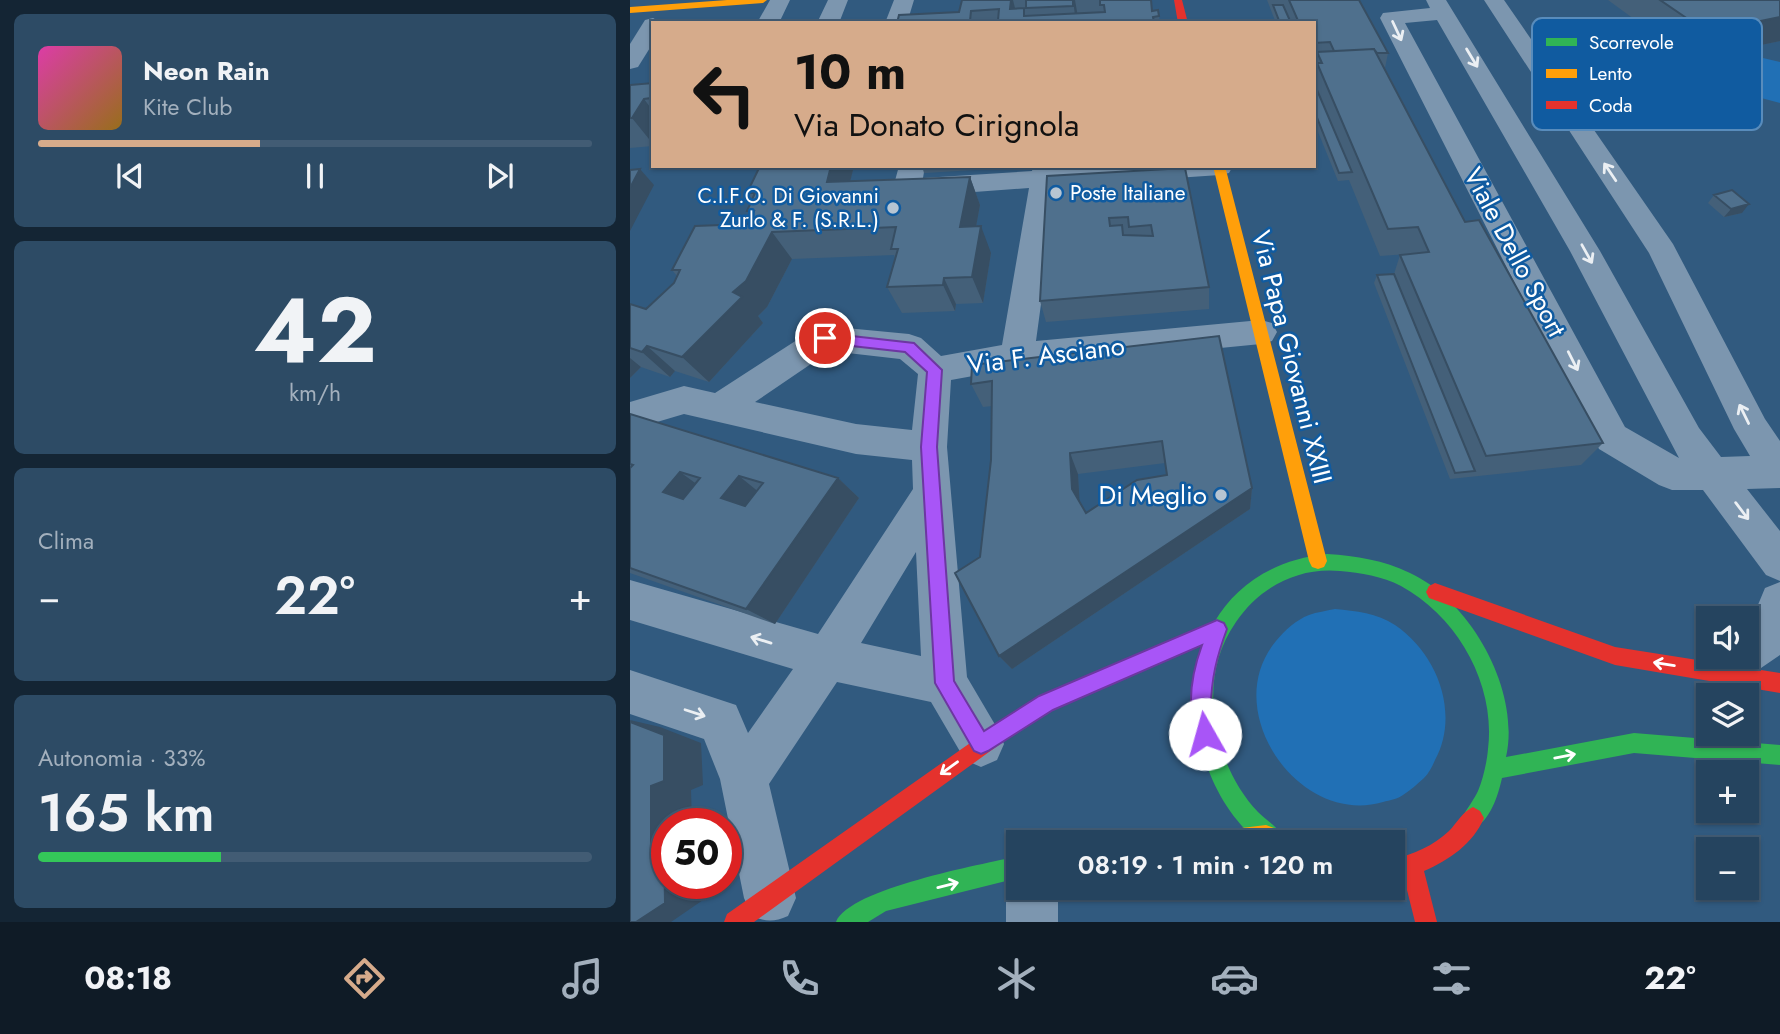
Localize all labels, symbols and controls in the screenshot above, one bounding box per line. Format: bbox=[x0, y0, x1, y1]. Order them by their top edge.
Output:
legend bbox=[1532, 18, 1762, 130]
one-way arrow bbox=[1391, 20, 1404, 41]
text: Scorrevole bbox=[1589, 29, 1674, 56]
text: 10 m bbox=[794, 37, 906, 107]
one-way arrow bbox=[1465, 47, 1479, 67]
icon: left bbox=[679, 49, 770, 140]
text: Neon Rain bbox=[143, 52, 270, 90]
text: Lento bbox=[1589, 60, 1632, 87]
text: Kite Club bbox=[143, 90, 232, 124]
text: Coda bbox=[1589, 92, 1632, 119]
text: Via Donato Cirignola bbox=[794, 102, 1079, 148]
icon: previous bbox=[111, 157, 149, 195]
icon: pause bbox=[296, 157, 334, 195]
icon: next bbox=[481, 157, 519, 195]
street label: Viale Dello Sport bbox=[1454, 161, 1576, 344]
one-way arrow bbox=[1603, 163, 1617, 182]
place label: Poste Italiane bbox=[1070, 178, 1186, 208]
place label: C.I.F.O. Di Giovanni Zurlo & F. (S.R.L.) bbox=[698, 181, 879, 235]
marker: Poste Italiane bbox=[1048, 185, 1064, 201]
marker: C.I.F.O. Di Giovanni Zurlo & F. (S.R.L.) bbox=[885, 200, 901, 216]
street label: Via Papa Giovanni XXIII bbox=[1242, 226, 1342, 488]
one-way arrow bbox=[1580, 244, 1594, 264]
text: 42 bbox=[253, 265, 377, 396]
pin bbox=[795, 308, 855, 368]
icon: arrive bbox=[806, 319, 844, 357]
street label: Via F. Asciano bbox=[965, 327, 1127, 383]
one-way arrow bbox=[1566, 351, 1580, 371]
text: km/h bbox=[289, 376, 341, 410]
one-way arrow bbox=[1736, 404, 1750, 425]
place label: Di Meglio bbox=[1099, 476, 1207, 514]
marker: Di Meglio bbox=[1213, 487, 1229, 503]
one-way arrow bbox=[1734, 502, 1749, 520]
text: Clima bbox=[38, 524, 94, 558]
text: 22° bbox=[274, 558, 355, 634]
text: − bbox=[38, 569, 60, 624]
text: + bbox=[569, 569, 592, 624]
map controls bbox=[1696, 606, 1759, 900]
button: sound bbox=[1696, 606, 1759, 669]
one-way arrow bbox=[750, 632, 772, 645]
one-way arrow bbox=[1653, 657, 1676, 670]
button: layers bbox=[1696, 683, 1759, 746]
position arrow bbox=[1168, 697, 1242, 771]
one-way arrow bbox=[683, 708, 705, 720]
text: Autonomia · 33% bbox=[38, 741, 206, 775]
one-way arrow bbox=[1553, 749, 1576, 762]
button: + bbox=[1696, 760, 1759, 823]
one-way arrow bbox=[940, 761, 959, 775]
text: 165 km bbox=[38, 775, 214, 851]
speed limit sign: 50 bbox=[651, 808, 742, 899]
button: − bbox=[1696, 837, 1759, 900]
text: 08:19 · 1 min · 120 m bbox=[1078, 846, 1333, 884]
one-way arrow bbox=[936, 878, 959, 891]
icon: directions bbox=[340, 954, 389, 1003]
icon: music bbox=[558, 954, 607, 1003]
icon: phone bbox=[775, 954, 824, 1003]
icon: climate bbox=[992, 954, 1041, 1003]
icon: car bbox=[1210, 954, 1259, 1003]
icon: filters bbox=[1427, 954, 1476, 1003]
text: 08:18 bbox=[84, 955, 172, 1001]
text: 22° bbox=[1644, 955, 1696, 1001]

